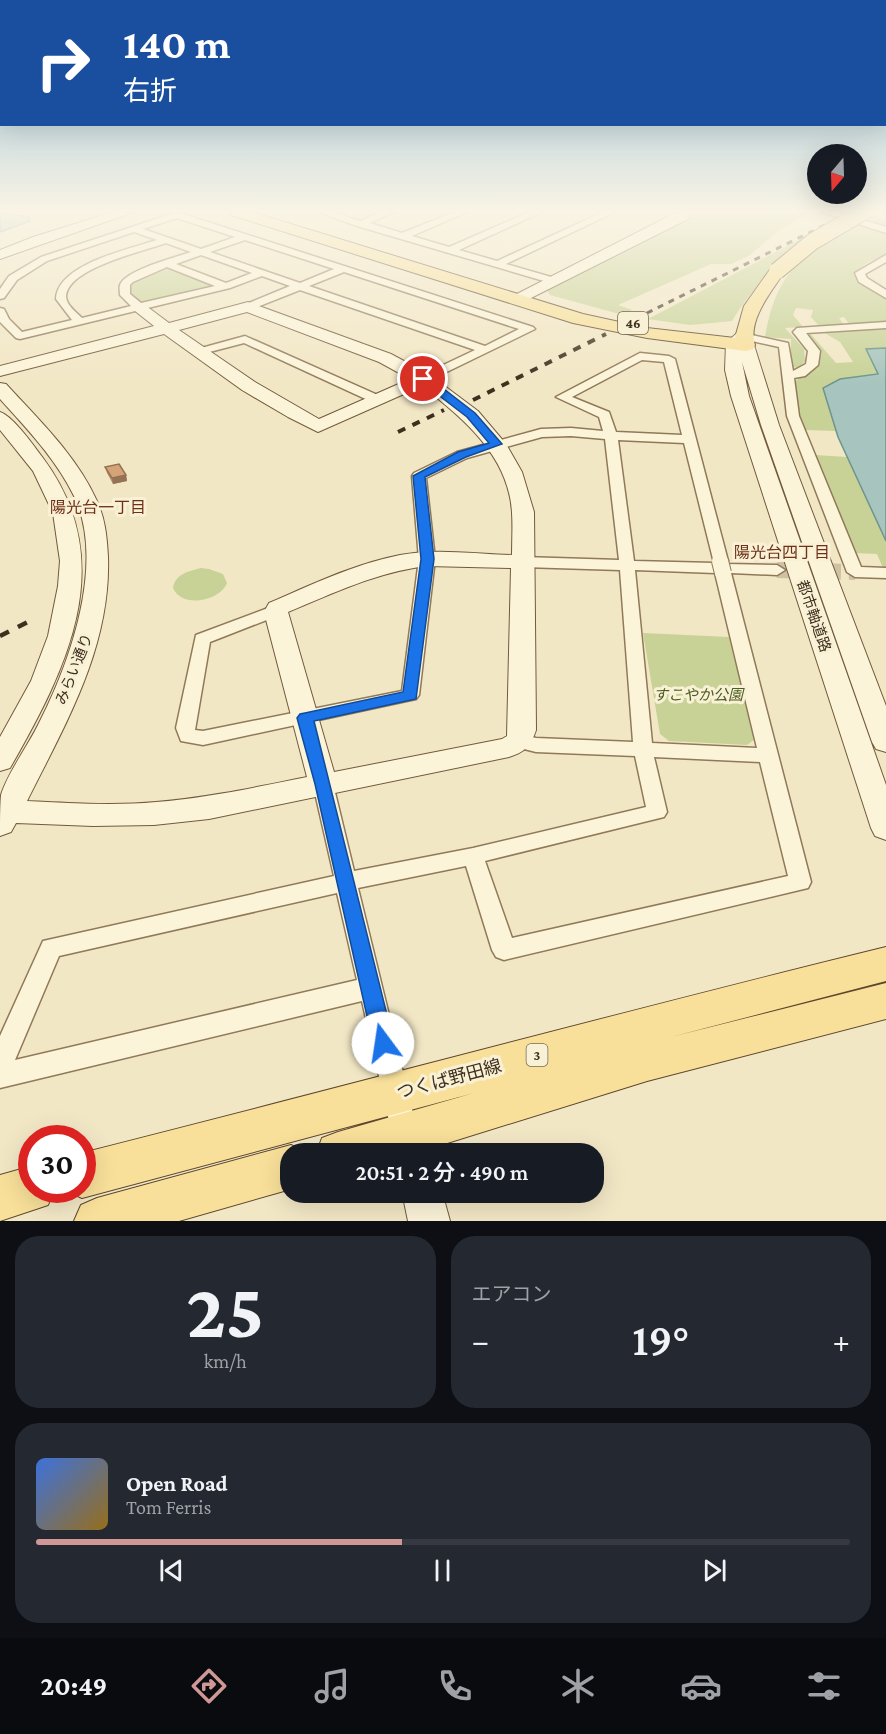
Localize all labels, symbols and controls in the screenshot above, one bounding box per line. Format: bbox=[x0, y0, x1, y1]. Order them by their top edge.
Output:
text: 140 m bbox=[123, 20, 231, 67]
icon: right bbox=[24, 24, 102, 102]
text: 右折 bbox=[123, 76, 177, 106]
north arrow bbox=[807, 144, 867, 204]
map controls bbox=[807, 144, 867, 204]
road number: 46 bbox=[618, 312, 648, 334]
pin bbox=[397, 353, 448, 404]
icon: arrive bbox=[406, 362, 439, 395]
district label: 陽光台一丁目 bbox=[50, 499, 146, 516]
district label: 陽光台四丁目 bbox=[734, 544, 830, 561]
street label: 都市軸道路 bbox=[794, 578, 834, 654]
street label: みらい通り bbox=[53, 631, 95, 707]
park label: すこやか公園 bbox=[653, 687, 745, 703]
position arrow bbox=[351, 1011, 415, 1075]
road number: 3 bbox=[526, 1044, 548, 1066]
street label: つくば野田線 bbox=[394, 1055, 504, 1103]
speed limit sign: 30 bbox=[18, 1125, 96, 1203]
text: 20:51 · 2 分 · 490 m bbox=[356, 1160, 528, 1185]
text: 25 bbox=[186, 1267, 264, 1354]
text: エアコン bbox=[472, 1283, 552, 1305]
text: 19° bbox=[632, 1315, 689, 1365]
text: − bbox=[472, 1322, 489, 1359]
text: + bbox=[833, 1322, 850, 1359]
text: km/h bbox=[204, 1350, 247, 1372]
text: Open Road bbox=[126, 1471, 228, 1496]
text: Tom Ferris bbox=[126, 1496, 211, 1518]
icon: previous bbox=[155, 1554, 188, 1587]
icon: pause bbox=[426, 1554, 459, 1587]
icon: next bbox=[698, 1554, 731, 1587]
icon: directions bbox=[188, 1665, 230, 1707]
icon: music bbox=[311, 1665, 353, 1707]
icon: phone bbox=[434, 1665, 476, 1707]
icon: climate bbox=[557, 1665, 599, 1707]
icon: car bbox=[680, 1665, 722, 1707]
icon: filters bbox=[803, 1665, 845, 1707]
text: 20:49 bbox=[41, 1671, 107, 1701]

